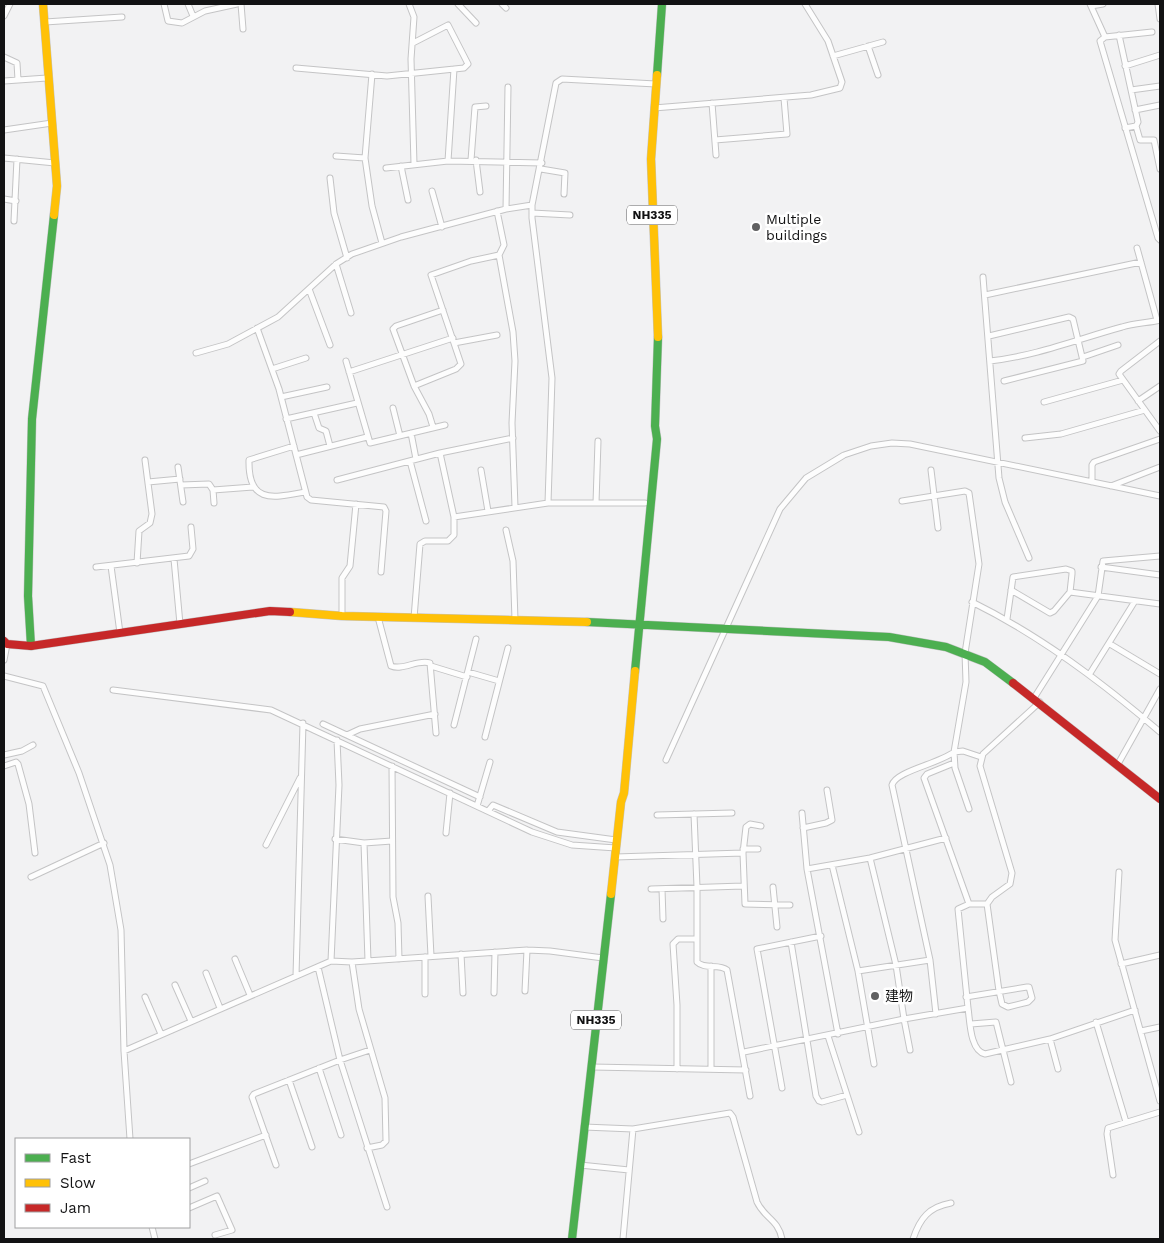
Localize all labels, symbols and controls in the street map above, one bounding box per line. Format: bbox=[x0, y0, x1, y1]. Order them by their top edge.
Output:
road number: NH335 bbox=[627, 206, 677, 224]
place label: Multiple buildings bbox=[766, 211, 827, 243]
marker: Multiple buildings bbox=[750, 221, 762, 233]
place label: 建物 bbox=[885, 988, 913, 1004]
marker: 建物 bbox=[869, 990, 881, 1002]
road number: NH335 bbox=[571, 1010, 621, 1030]
legend bbox=[15, 1138, 190, 1228]
text: Fast bbox=[60, 1149, 92, 1167]
text: Slow bbox=[60, 1174, 96, 1192]
text: Jam bbox=[60, 1199, 91, 1217]

